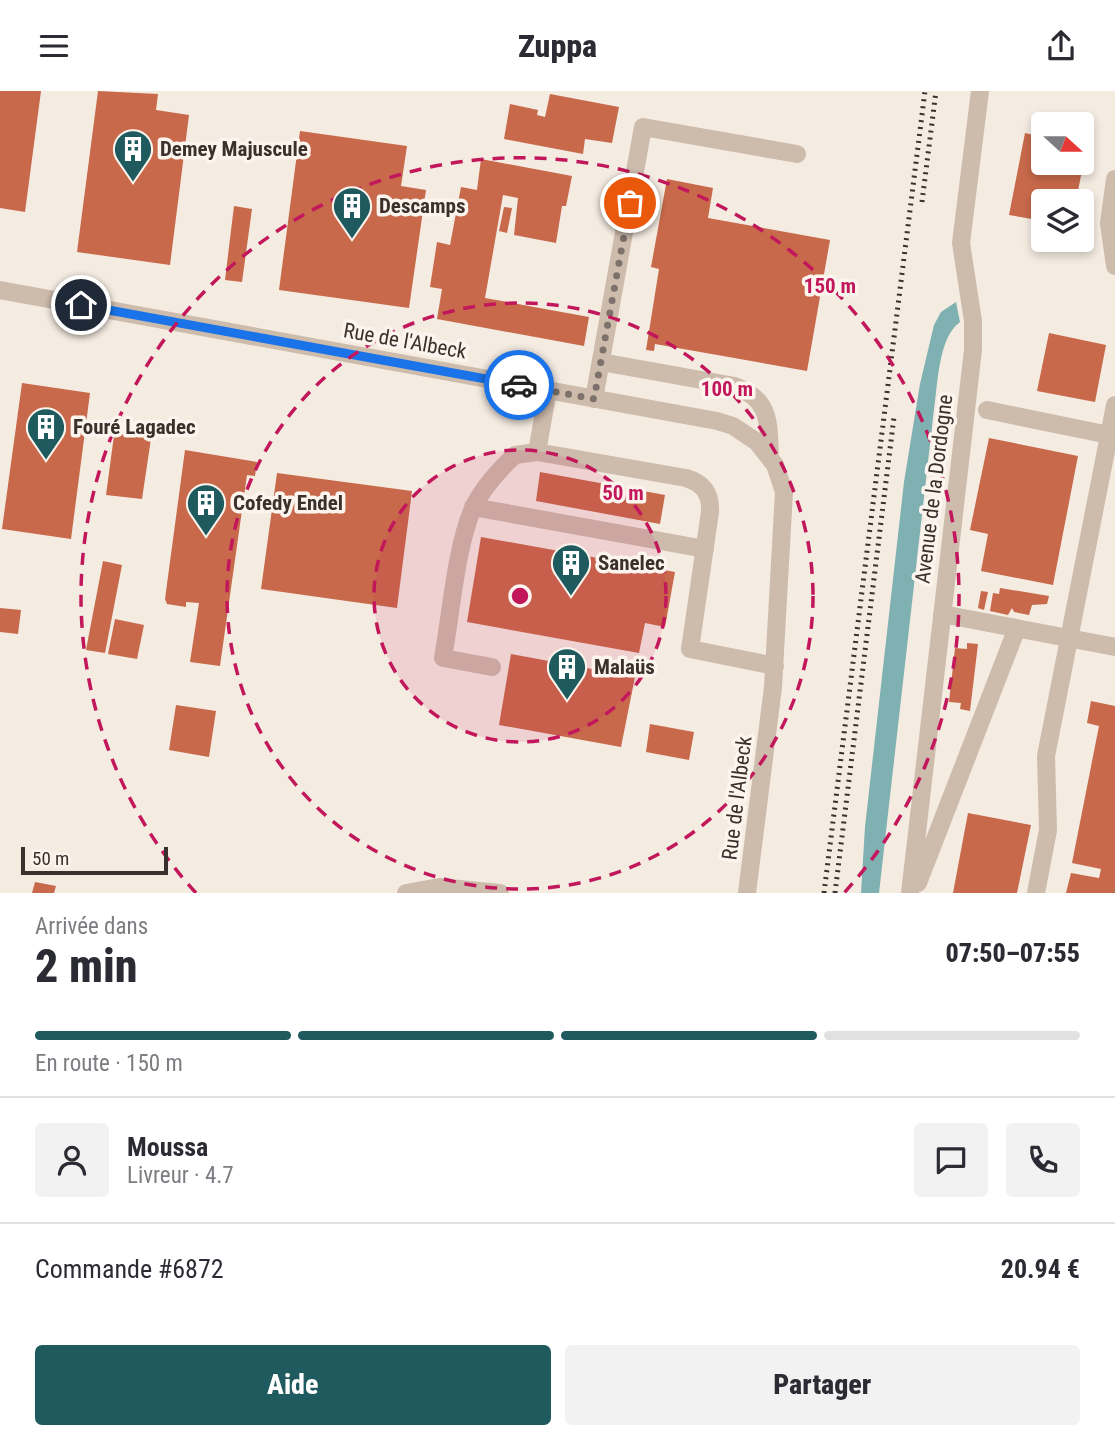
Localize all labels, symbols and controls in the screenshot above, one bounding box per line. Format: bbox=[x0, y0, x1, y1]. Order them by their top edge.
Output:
icon: menu bbox=[35, 27, 73, 65]
text: Zuppa bbox=[518, 27, 597, 65]
icon: share bbox=[1042, 27, 1080, 65]
north arrow bbox=[1031, 112, 1094, 175]
map controls bbox=[1031, 112, 1094, 252]
building icon: Demey Majuscule bbox=[112, 128, 154, 183]
place label: Demey Majuscule bbox=[160, 137, 308, 161]
pin bbox=[600, 173, 660, 233]
icon: bag bbox=[611, 184, 649, 222]
building icon: Descamps bbox=[331, 185, 373, 240]
button: layers bbox=[1031, 189, 1094, 252]
place label: Descamps bbox=[379, 194, 466, 218]
text: 150 m bbox=[804, 274, 856, 298]
pin bbox=[51, 275, 111, 335]
icon: home bbox=[62, 286, 100, 324]
street label: Rue de l'Albeck bbox=[342, 318, 469, 364]
courier bbox=[484, 350, 554, 420]
icon: car bbox=[500, 366, 538, 404]
text: 100 m bbox=[701, 377, 753, 401]
street label: Avenue de la Dordogne bbox=[911, 393, 958, 585]
building icon: Fouré Lagadec bbox=[25, 406, 67, 461]
place label: Fouré Lagadec bbox=[73, 415, 196, 439]
text: 50 m bbox=[602, 481, 644, 505]
building icon: Cofedy Endel bbox=[185, 482, 227, 537]
place label: Cofedy Endel bbox=[233, 491, 343, 515]
building icon: Sanelec bbox=[550, 542, 592, 597]
place label: Sanelec bbox=[598, 551, 665, 575]
centre of rings bbox=[508, 584, 532, 608]
building icon: Malaüs bbox=[546, 646, 588, 701]
place label: Malaüs bbox=[594, 655, 655, 679]
street label: Rue de l'Albeck bbox=[717, 734, 757, 861]
scale bar bbox=[21, 844, 168, 876]
text: 50 m bbox=[32, 847, 69, 870]
text: Arrivée dans bbox=[35, 913, 148, 940]
text: 07:50–07:55 bbox=[946, 938, 1080, 968]
text: 2 min bbox=[35, 939, 138, 993]
text: En route · 150 m bbox=[35, 1050, 183, 1077]
button: person bbox=[35, 1123, 109, 1197]
button: chat bbox=[914, 1123, 988, 1197]
button: phone bbox=[1006, 1123, 1080, 1197]
text: Moussa bbox=[127, 1132, 208, 1162]
text: Livreur · 4.7 bbox=[127, 1162, 234, 1189]
text: Commande #6872 bbox=[35, 1254, 224, 1284]
text: 20.94 € bbox=[1001, 1254, 1080, 1284]
button: Aide bbox=[35, 1345, 551, 1425]
button: Partager bbox=[565, 1345, 1080, 1425]

